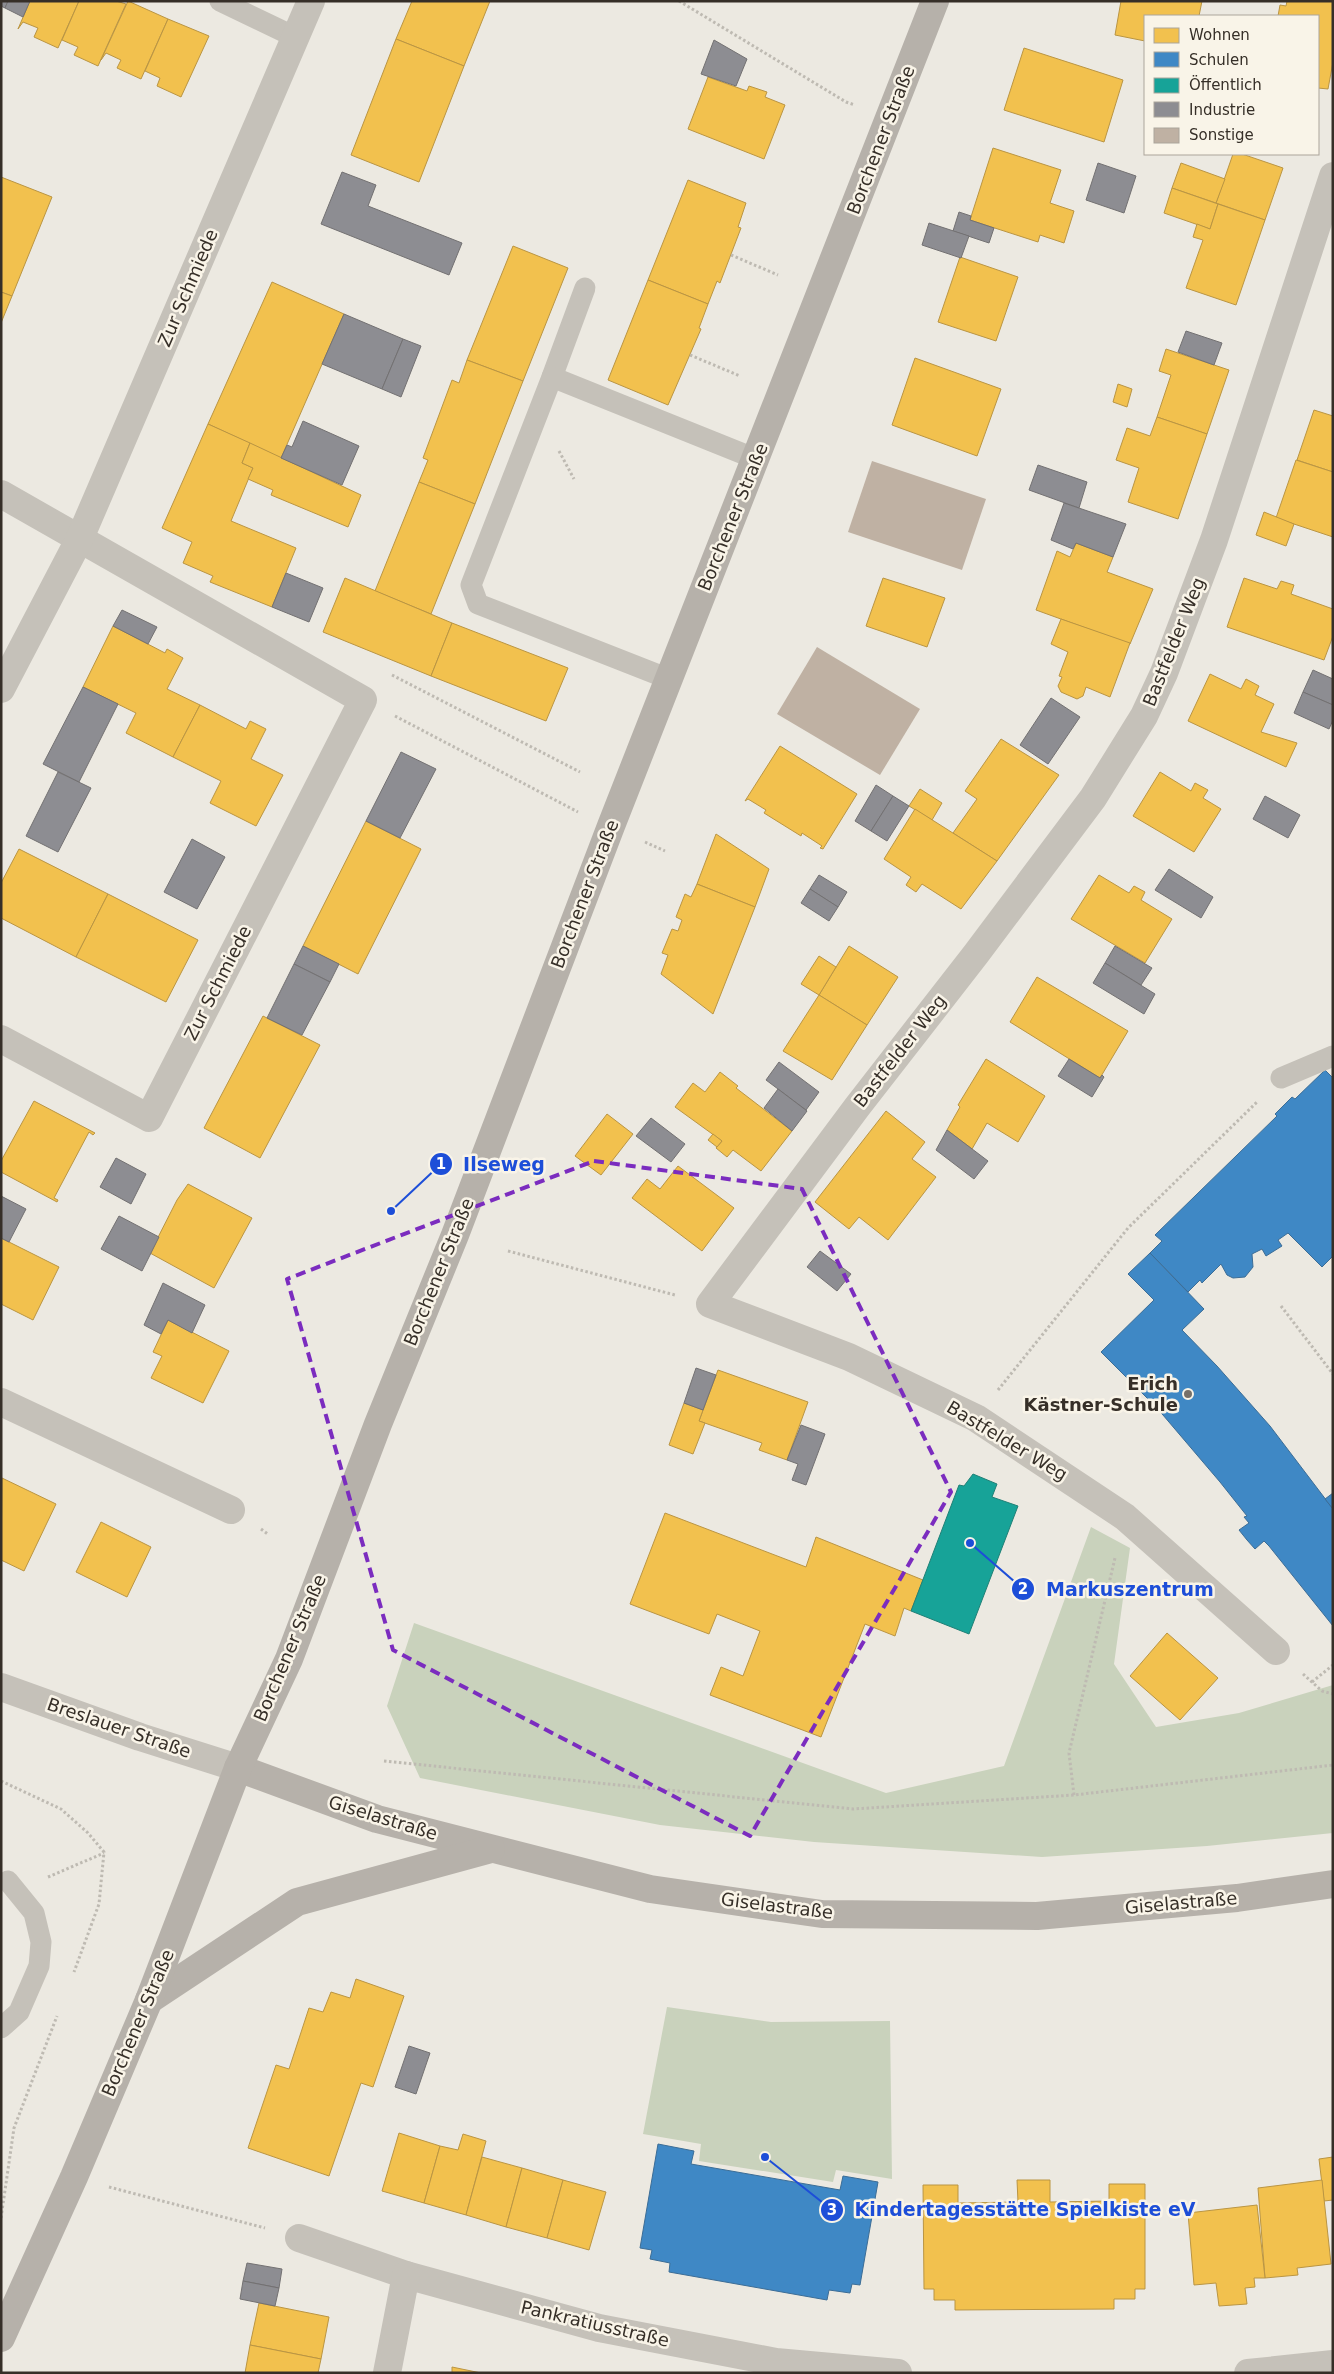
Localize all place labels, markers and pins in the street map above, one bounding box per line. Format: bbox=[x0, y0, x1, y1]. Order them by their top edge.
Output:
callout: Ilseweg bbox=[428, 1147, 555, 1181]
place label: Erich Kästner-Schule bbox=[1024, 1373, 1178, 1415]
marker: Erich Kästner-Schule bbox=[1182, 1388, 1194, 1400]
callout: Markuszentrum bbox=[1011, 1572, 1224, 1606]
callout: Kindertagesstätte Spielkiste eV bbox=[820, 2193, 1206, 2227]

